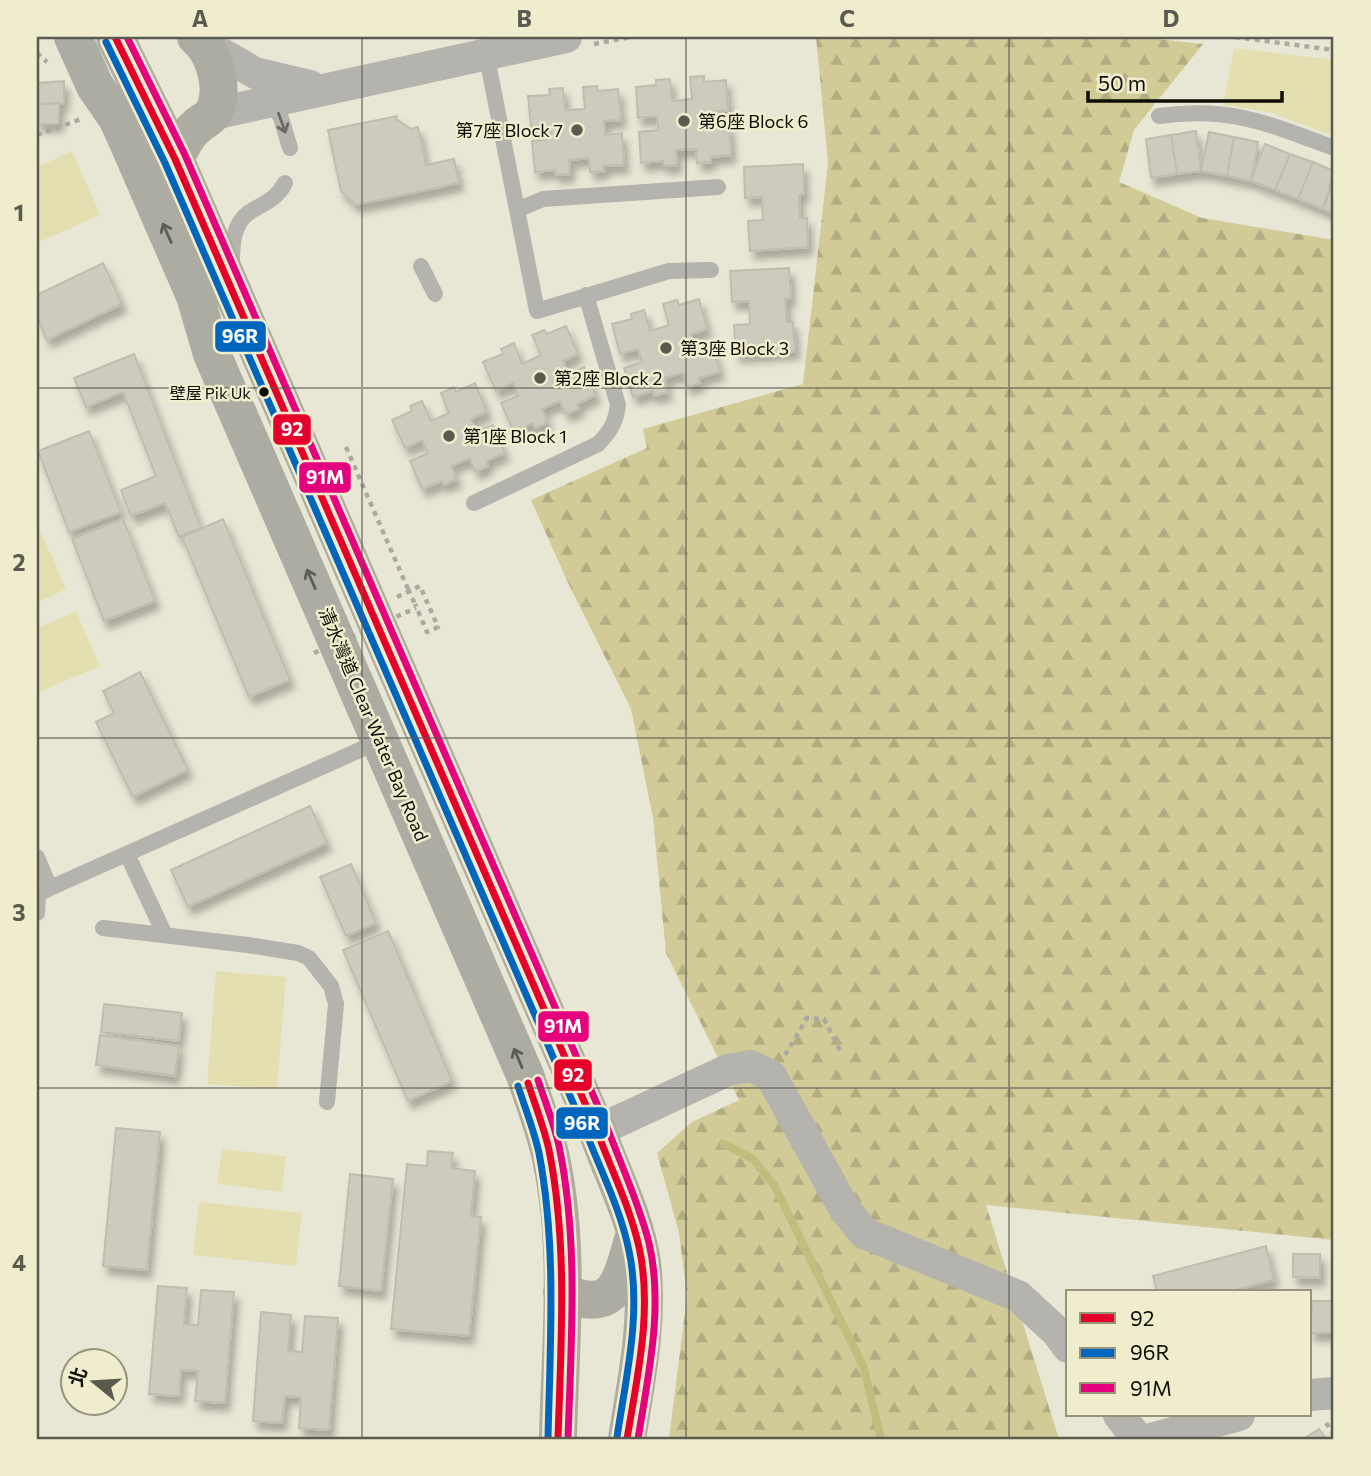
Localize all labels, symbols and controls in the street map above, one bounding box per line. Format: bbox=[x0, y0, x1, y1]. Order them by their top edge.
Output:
text: A bbox=[192, 4, 209, 32]
text: B bbox=[516, 4, 532, 32]
text: C bbox=[839, 4, 855, 32]
text: D bbox=[1163, 4, 1180, 32]
scale bar bbox=[1088, 60, 1282, 104]
text: 50 m bbox=[1098, 70, 1146, 95]
place label: 第6座 Block 6 bbox=[698, 110, 808, 132]
one-way arrow bbox=[277, 112, 289, 134]
marker: 第6座 Block 6 bbox=[676, 113, 692, 129]
place label: 第7座 Block 7 bbox=[455, 119, 563, 141]
marker: 第7座 Block 7 bbox=[569, 122, 585, 138]
text: 1 bbox=[14, 198, 24, 226]
one-way arrow bbox=[160, 223, 173, 245]
line badge: 96R bbox=[214, 320, 267, 353]
text: 96R bbox=[222, 324, 258, 347]
place label: 第3座 Block 3 bbox=[680, 337, 789, 359]
marker: 第3座 Block 3 bbox=[658, 340, 674, 356]
place label: 第2座 Block 2 bbox=[554, 367, 662, 389]
marker: 第2座 Block 2 bbox=[532, 370, 548, 386]
place label: 壁屋 Pik Uk bbox=[170, 383, 251, 402]
marker: 壁屋 Pik Uk bbox=[257, 385, 271, 399]
line badge: 92 bbox=[272, 413, 312, 446]
text: 92 bbox=[281, 417, 303, 440]
place label: 第1座 Block 1 bbox=[463, 425, 567, 447]
marker: 第1座 Block 1 bbox=[441, 428, 457, 444]
line badge: 91M bbox=[298, 461, 352, 494]
text: 91M bbox=[306, 465, 344, 488]
text: 2 bbox=[12, 548, 26, 576]
one-way arrow bbox=[304, 569, 317, 590]
street label: 清水灣道 Clear Water Bay Road bbox=[315, 604, 433, 844]
text: 3 bbox=[12, 898, 26, 926]
line badge: 91M bbox=[537, 1010, 590, 1043]
text: 91M bbox=[544, 1014, 582, 1037]
one-way arrow bbox=[510, 1048, 523, 1069]
line badge: 92 bbox=[553, 1058, 593, 1092]
text: 92 bbox=[562, 1063, 584, 1086]
line badge: 96R bbox=[555, 1106, 609, 1140]
text: 96R bbox=[564, 1111, 600, 1134]
text: 4 bbox=[12, 1248, 26, 1276]
legend bbox=[1066, 1290, 1312, 1416]
text: 92 bbox=[1130, 1305, 1154, 1330]
text: 96R bbox=[1130, 1339, 1170, 1364]
north arrow bbox=[60, 1346, 130, 1416]
text: 北 bbox=[63, 1364, 91, 1389]
text: 91M bbox=[1130, 1375, 1172, 1400]

